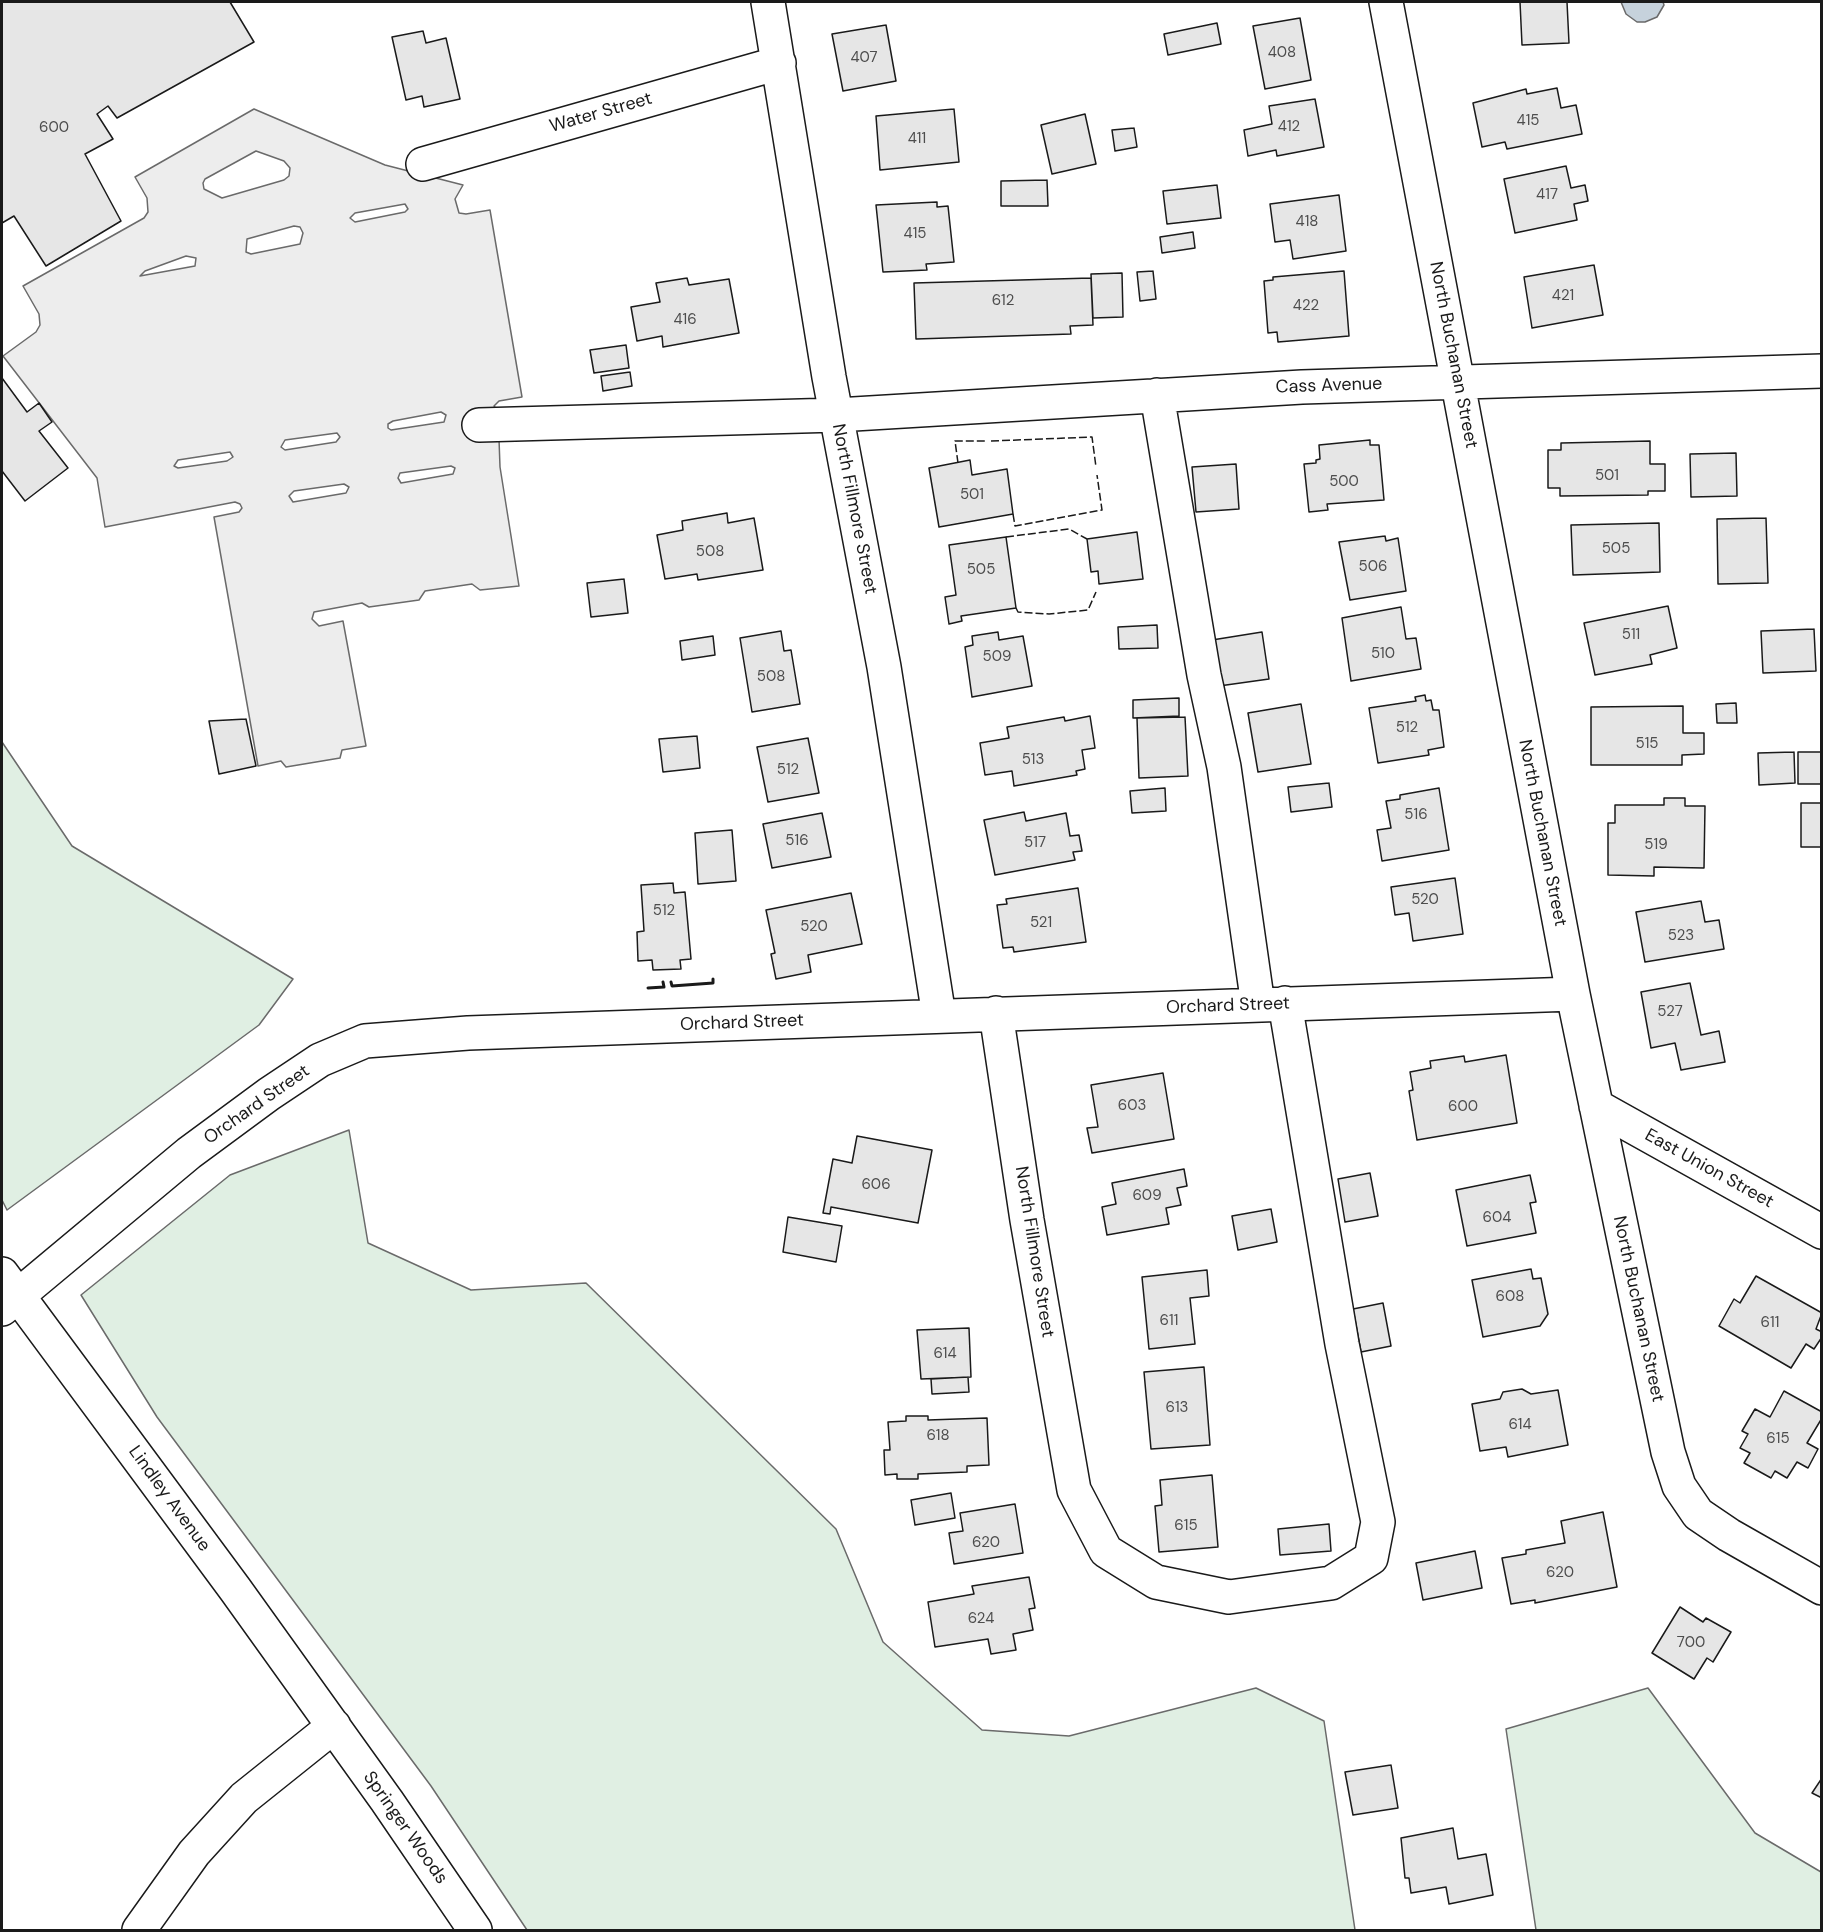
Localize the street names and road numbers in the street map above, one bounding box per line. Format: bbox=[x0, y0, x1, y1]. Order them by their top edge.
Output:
street label: Water Street bbox=[547, 88, 655, 138]
street label: North Buchanan Street bbox=[1424, 260, 1482, 450]
street label: Cass Avenue bbox=[1275, 373, 1383, 399]
street label: North Fillmore Street bbox=[827, 422, 881, 596]
street label: North Buchanan Street bbox=[1513, 738, 1571, 928]
street label: Orchard Street bbox=[1166, 993, 1290, 1019]
street label: Orchard Street bbox=[680, 1010, 804, 1036]
street label: Orchard Street bbox=[200, 1061, 314, 1149]
street label: East Union Street bbox=[1641, 1125, 1777, 1213]
street label: North Fillmore Street bbox=[1010, 1165, 1058, 1339]
street label: North Buchanan Street bbox=[1608, 1214, 1668, 1404]
street label: Lindley Avenue bbox=[123, 1442, 215, 1556]
street label: Springer Woods bbox=[358, 1768, 452, 1888]

